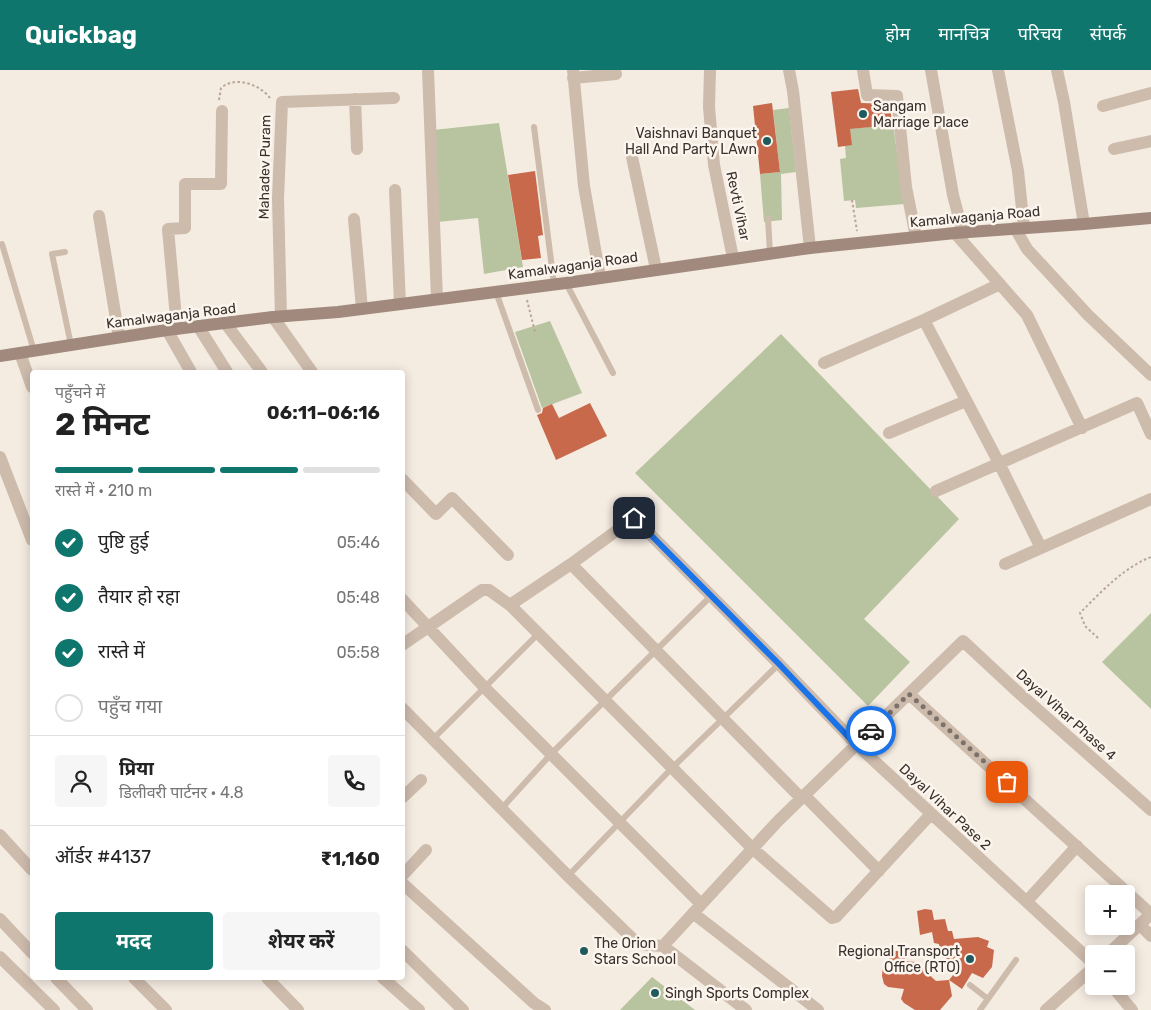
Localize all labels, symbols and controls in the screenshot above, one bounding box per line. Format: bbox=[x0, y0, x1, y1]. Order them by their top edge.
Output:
text: Quickbag bbox=[25, 21, 137, 49]
text: होम bbox=[885, 23, 910, 45]
text: मानचित्र bbox=[938, 23, 990, 45]
text: परिचय bbox=[1018, 23, 1062, 45]
text: संपर्क bbox=[1090, 23, 1126, 45]
place label: Sangam Marriage Place bbox=[873, 98, 969, 131]
marker: Sangam Marriage Place bbox=[857, 108, 869, 120]
street label: Mahadev Puram bbox=[256, 115, 274, 219]
place label: Vaishnavi Banquet Hall And Party LAwn bbox=[625, 125, 758, 158]
marker: Vaishnavi Banquet Hall And Party LAwn bbox=[761, 135, 773, 147]
street label: Revti Vihar bbox=[722, 170, 754, 243]
street label: Kamalwaganja Road bbox=[909, 203, 1041, 231]
street label: Kamalwaganja Road bbox=[507, 248, 639, 284]
street label: Kamalwaganja Road bbox=[105, 300, 237, 332]
text: पहुँचने में bbox=[55, 383, 105, 402]
text: 06:11–06:16 bbox=[267, 401, 380, 424]
text: 2 मिनट bbox=[55, 405, 150, 443]
text: रास्ते में · 210 m bbox=[55, 481, 152, 500]
pin bbox=[613, 497, 655, 539]
icon: home bbox=[620, 504, 648, 532]
icon: check bbox=[55, 529, 83, 557]
text: पुष्टि हुई bbox=[98, 530, 149, 553]
text: 05:46 bbox=[337, 533, 380, 552]
icon: check bbox=[55, 584, 83, 612]
text: तैयार हो रहा bbox=[98, 585, 180, 608]
text: 05:48 bbox=[336, 588, 380, 607]
icon: check bbox=[55, 639, 83, 667]
text: रास्ते में bbox=[98, 640, 145, 663]
text: 05:58 bbox=[337, 643, 380, 662]
street label: Dayal Vihar Phase 4 bbox=[1013, 666, 1120, 764]
text: पहुँच गया bbox=[98, 695, 162, 718]
courier bbox=[846, 706, 896, 756]
icon: car bbox=[857, 717, 885, 745]
button: person bbox=[55, 755, 107, 807]
button: phone bbox=[328, 755, 380, 807]
text: प्रिया bbox=[119, 757, 154, 780]
street label: Dayal Vihar Pase 2 bbox=[896, 760, 994, 854]
pin bbox=[986, 761, 1028, 803]
icon: bag bbox=[993, 768, 1021, 796]
text: डिलीवरी पार्टनर · 4.8 bbox=[119, 783, 244, 802]
text: ऑर्डर #4137 bbox=[55, 845, 151, 868]
text: ₹1,160 bbox=[320, 847, 380, 870]
map controls bbox=[1085, 885, 1135, 995]
button: + bbox=[1085, 885, 1135, 935]
button: मदद bbox=[55, 912, 213, 970]
button: शेयर करें bbox=[223, 912, 380, 970]
place label: The Orion Stars School bbox=[594, 935, 676, 968]
place label: Regional Transport Office (RTO) bbox=[838, 943, 961, 976]
marker: The Orion Stars School bbox=[578, 945, 590, 957]
button: − bbox=[1085, 945, 1135, 995]
marker: Regional Transport Office (RTO) bbox=[964, 953, 976, 965]
place label: Singh Sports Complex bbox=[665, 985, 810, 1002]
marker: Singh Sports Complex bbox=[649, 987, 661, 999]

